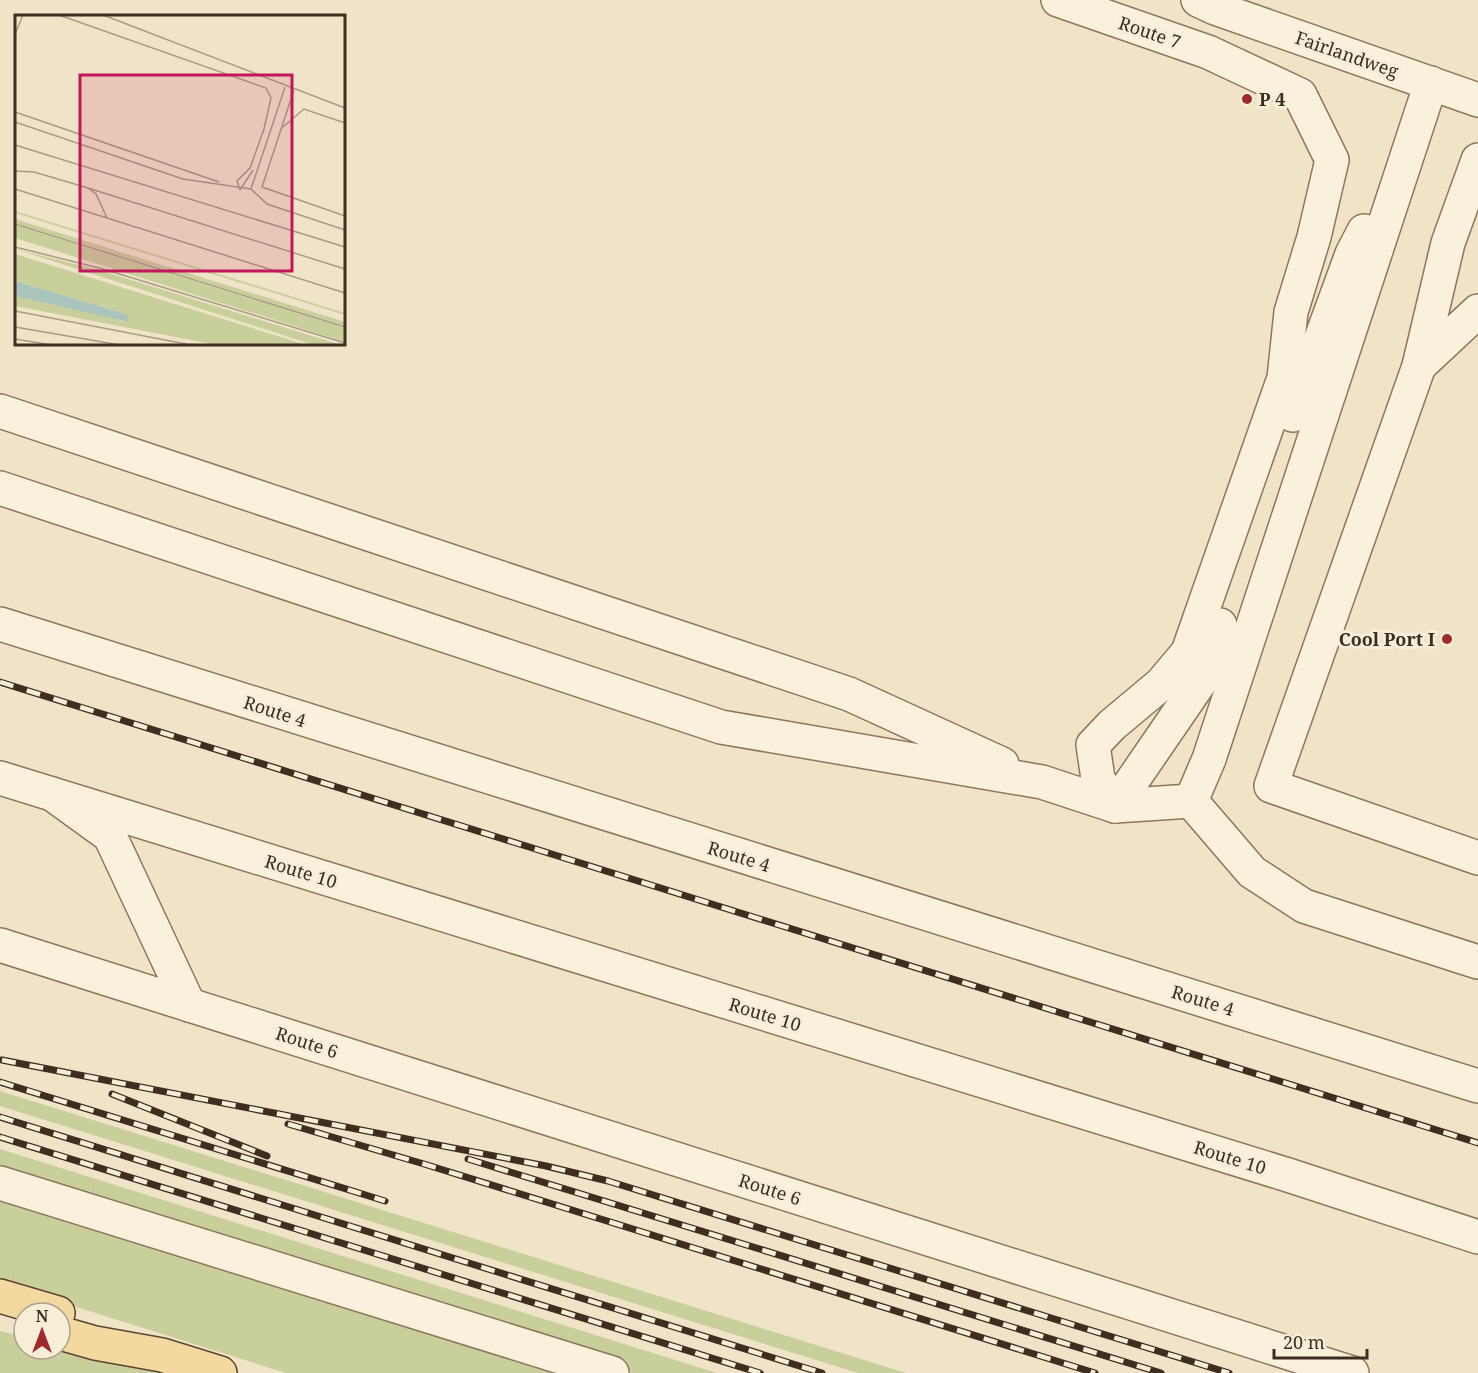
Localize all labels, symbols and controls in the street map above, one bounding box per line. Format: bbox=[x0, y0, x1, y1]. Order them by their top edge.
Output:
street label: Route 7 bbox=[1116, 10, 1184, 54]
inset map bbox=[15, 15, 345, 345]
street label: Fairlandweg bbox=[1292, 25, 1402, 83]
place label: P 4 bbox=[1259, 87, 1285, 111]
marker: P 4 bbox=[1240, 92, 1254, 106]
place label: Cool Port I bbox=[1339, 627, 1435, 651]
marker: Cool Port I bbox=[1440, 632, 1454, 646]
street label: Route 4 bbox=[241, 690, 309, 732]
street label: Route 4 bbox=[705, 835, 773, 877]
street label: Route 10 bbox=[262, 849, 340, 893]
street label: Route 4 bbox=[1169, 979, 1237, 1021]
street label: Route 10 bbox=[726, 992, 804, 1036]
street label: Route 6 bbox=[273, 1021, 341, 1063]
street label: Route 10 bbox=[1191, 1135, 1269, 1179]
street label: Route 6 bbox=[736, 1168, 804, 1210]
north arrow bbox=[12, 1301, 72, 1361]
text: N bbox=[36, 1305, 49, 1327]
scale bar bbox=[1274, 1322, 1367, 1360]
text: 20 m bbox=[1283, 1330, 1325, 1354]

